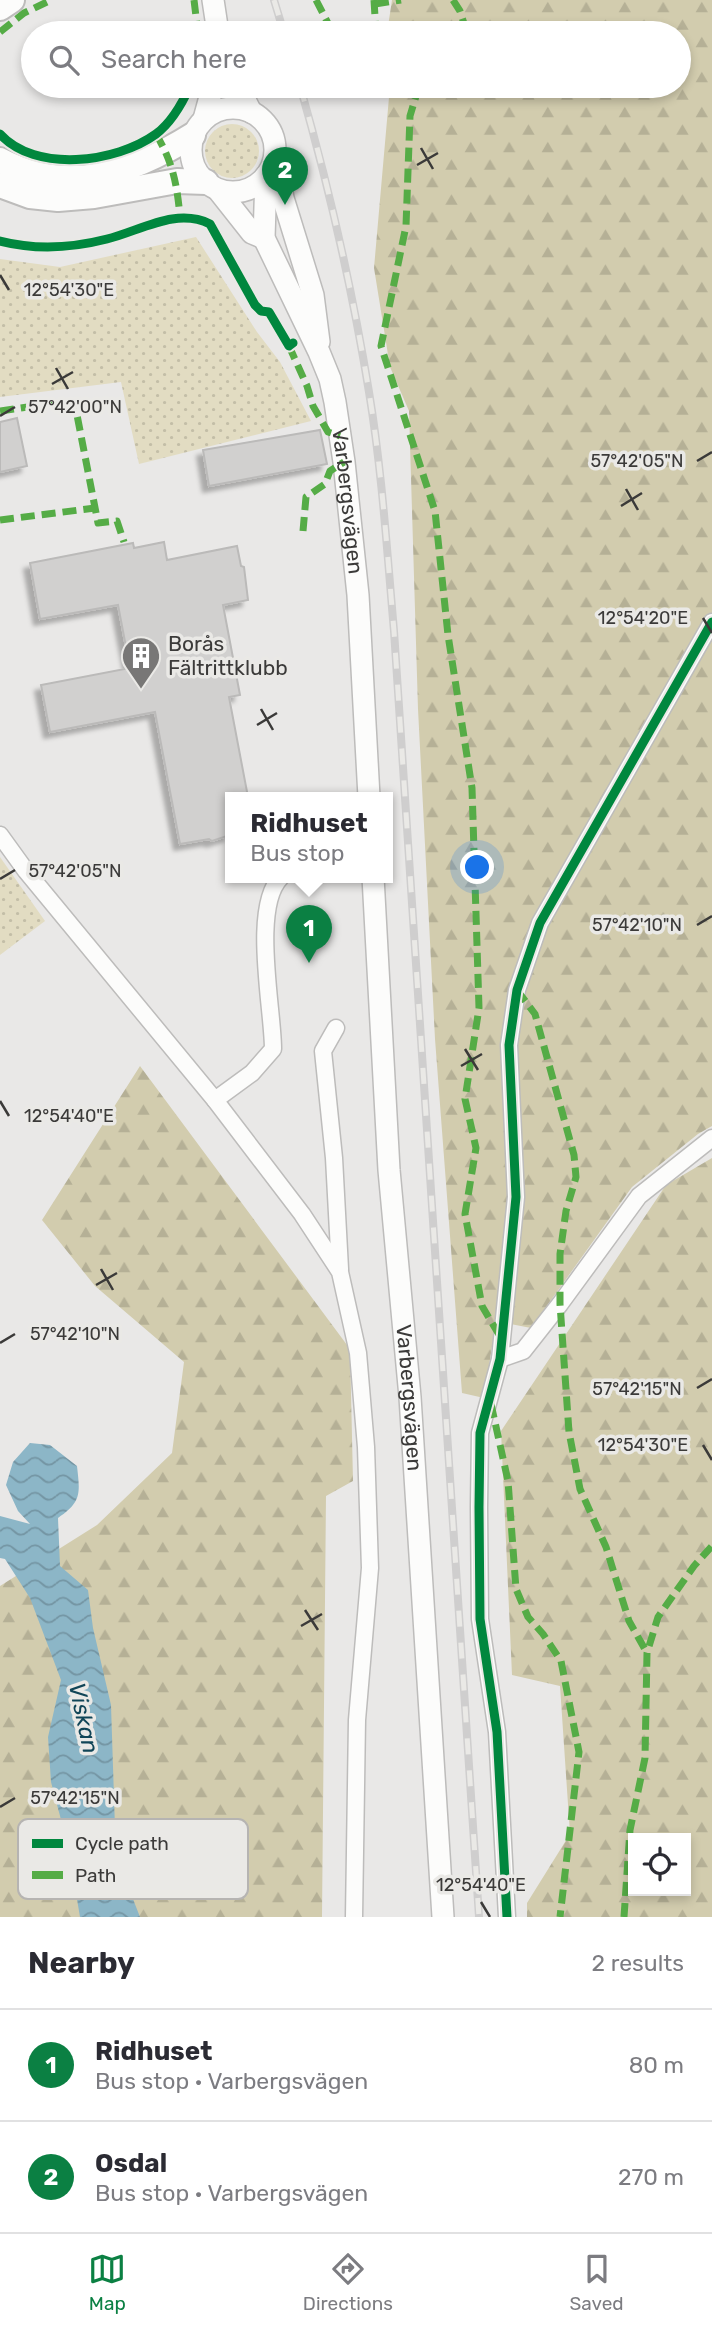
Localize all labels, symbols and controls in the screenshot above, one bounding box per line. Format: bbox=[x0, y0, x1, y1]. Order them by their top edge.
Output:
search box bbox=[21, 21, 691, 98]
icon: search bbox=[45, 41, 83, 79]
text: Search here bbox=[101, 44, 247, 75]
pin: 2 bbox=[262, 147, 308, 205]
text: 12°54'30"E bbox=[24, 279, 114, 301]
text: 57°42'00"N bbox=[28, 396, 122, 418]
street label: Varbergsvägen bbox=[327, 426, 369, 575]
text: 57°42'05"N bbox=[590, 450, 684, 472]
text: 12°54'20"E bbox=[598, 607, 688, 629]
place label: Borås Fältrittklubb bbox=[168, 631, 288, 680]
building icon: Borås Fältrittklubb bbox=[120, 635, 162, 690]
popup bbox=[225, 792, 393, 883]
text: Ridhuset bbox=[250, 808, 368, 839]
text: Bus stop bbox=[250, 839, 345, 867]
your location bbox=[460, 850, 494, 884]
text: 57°42'05"N bbox=[28, 860, 122, 882]
pin: 1 bbox=[286, 905, 332, 963]
text: 57°42'10"N bbox=[592, 914, 682, 936]
text: 12°54'40"E bbox=[24, 1105, 114, 1127]
text: 57°42'10"N bbox=[30, 1323, 120, 1345]
street label: Varbergsvägen bbox=[391, 1323, 428, 1472]
text: 57°42'15"N bbox=[592, 1378, 682, 1400]
text: 12°54'30"E bbox=[598, 1434, 688, 1456]
water label: Viskan bbox=[63, 1680, 105, 1756]
text: 57°42'15"N bbox=[30, 1787, 120, 1809]
legend bbox=[18, 1819, 248, 1899]
text: Cycle path bbox=[75, 1832, 169, 1855]
map controls bbox=[628, 1833, 691, 1896]
button: locate bbox=[628, 1833, 691, 1896]
text: Path bbox=[75, 1864, 116, 1887]
text: 12°54'40"E bbox=[436, 1874, 526, 1896]
text: Nearby bbox=[28, 1945, 135, 1981]
text: 2 results bbox=[592, 1949, 684, 1977]
text: Ridhuset bbox=[95, 2036, 212, 2067]
text: 1 bbox=[45, 2051, 57, 2079]
text: 80 m bbox=[629, 2051, 684, 2079]
text: Bus stop · Varbergsvägen bbox=[95, 2067, 368, 2095]
text: Osdal bbox=[95, 2148, 167, 2179]
text: 2 bbox=[44, 2163, 58, 2191]
text: 270 m bbox=[618, 2163, 684, 2191]
text: Bus stop · Varbergsvägen bbox=[95, 2179, 368, 2207]
tab: Map bbox=[88, 2250, 126, 2315]
tab: Directions bbox=[303, 2250, 393, 2315]
tab: Saved bbox=[569, 2250, 624, 2315]

